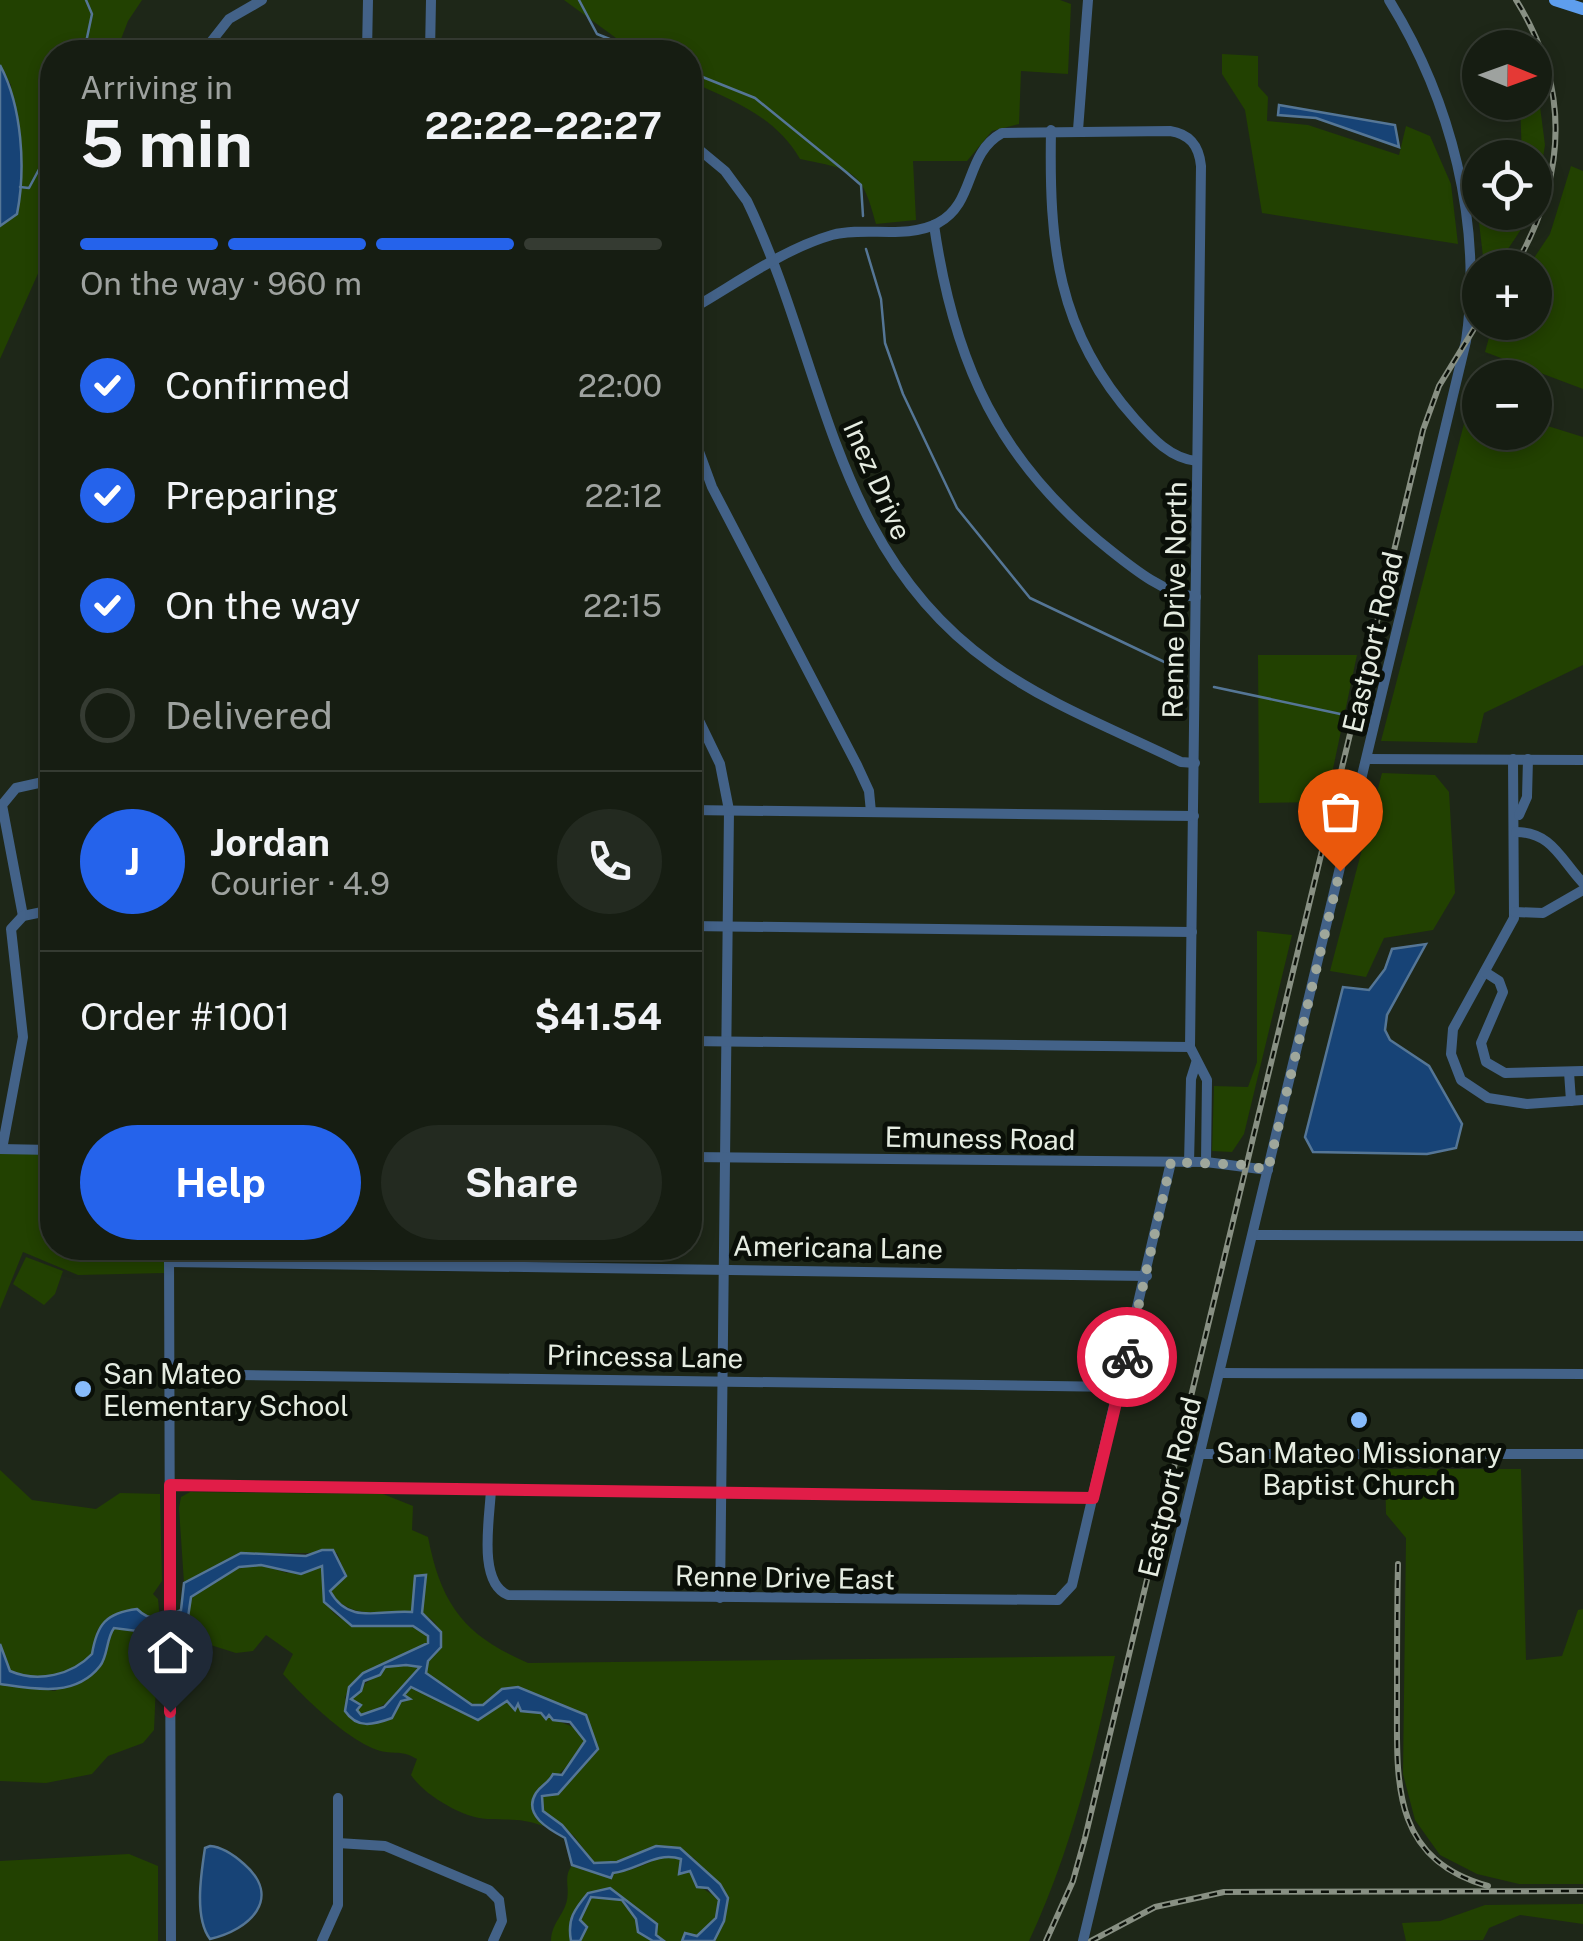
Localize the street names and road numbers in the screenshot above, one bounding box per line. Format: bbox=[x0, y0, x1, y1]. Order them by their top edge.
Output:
street label: Inez Drive bbox=[837, 415, 919, 545]
street label: Renne Drive North bbox=[1155, 481, 1193, 719]
street label: Eastport Road bbox=[1335, 548, 1409, 736]
street label: Emuness Road bbox=[884, 1120, 1076, 1156]
street label: Americana Lane bbox=[733, 1229, 943, 1265]
street label: Princessa Lane bbox=[546, 1338, 744, 1374]
street label: Eastport Road bbox=[1131, 1394, 1207, 1580]
street label: Renne Drive East bbox=[675, 1559, 895, 1595]

